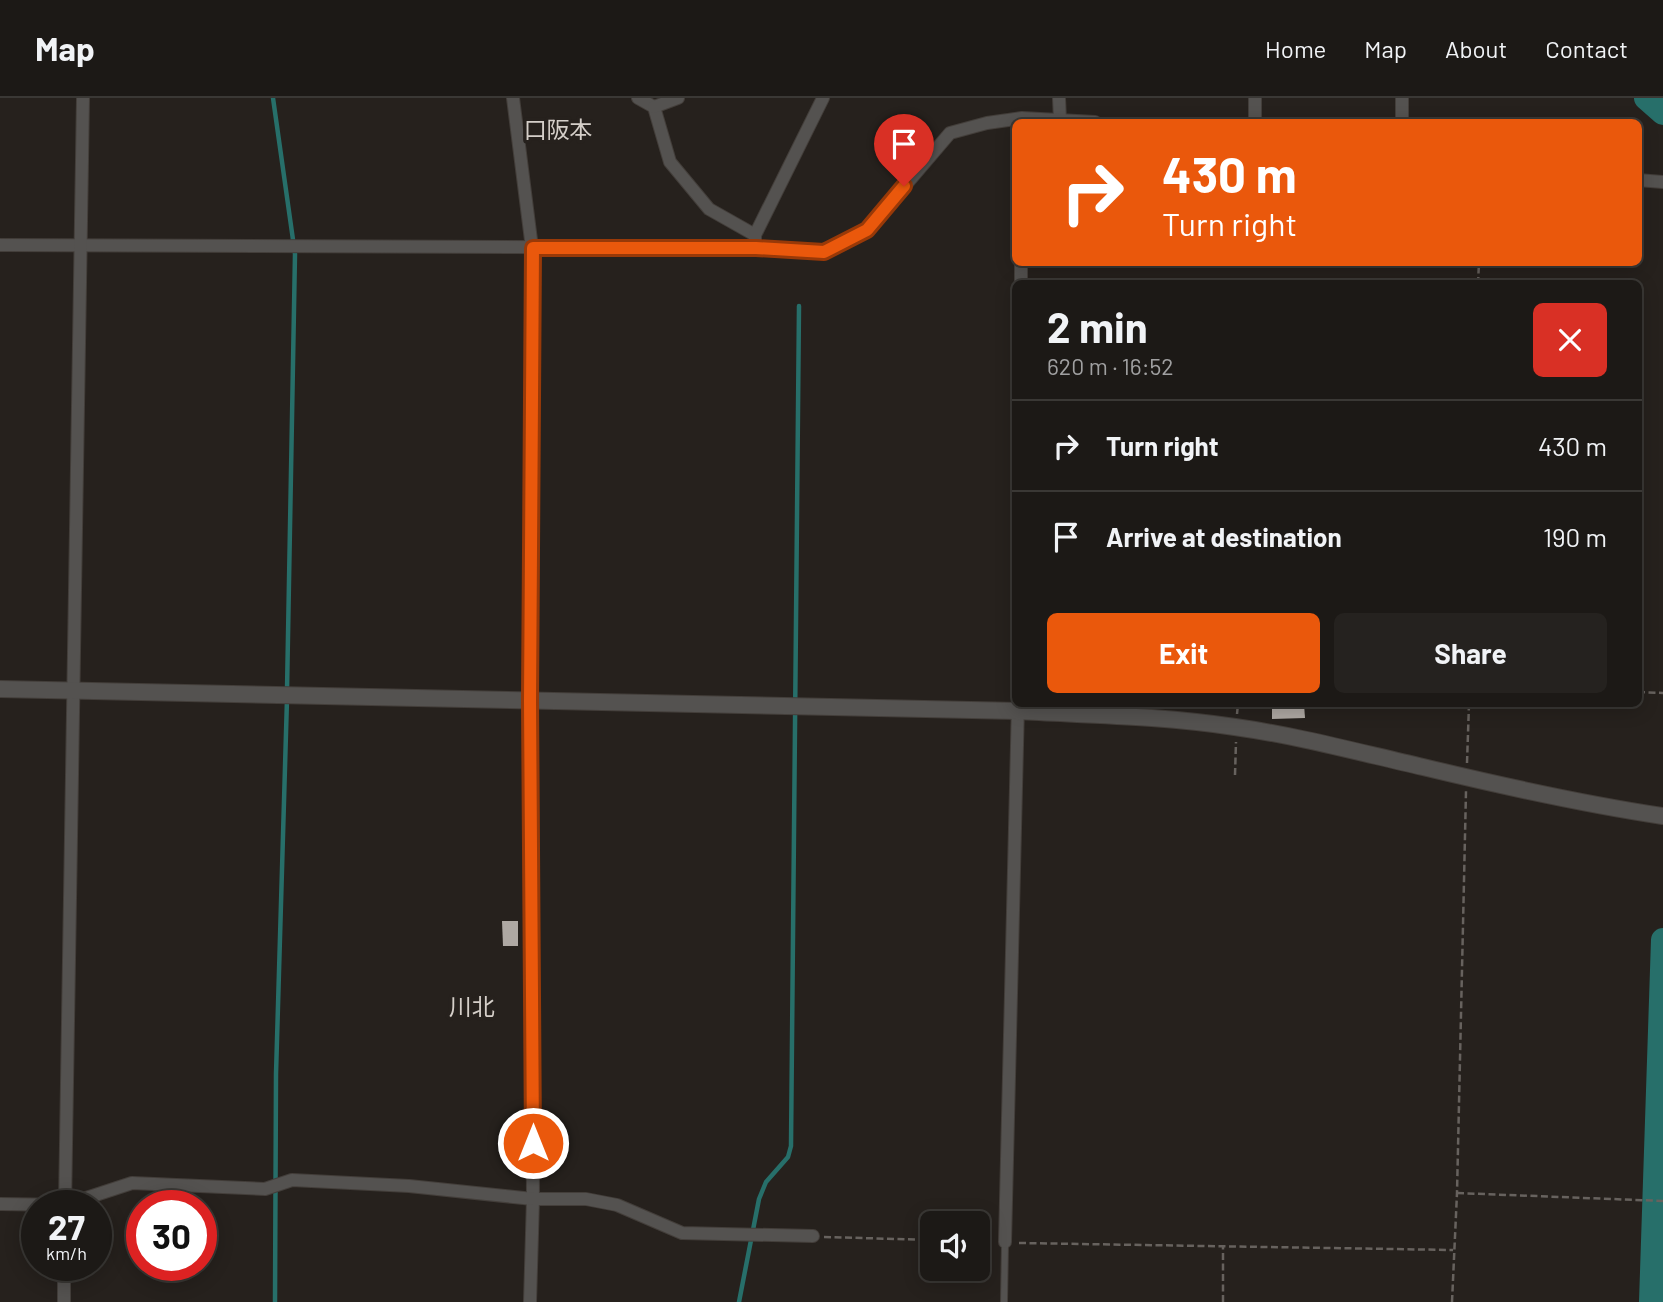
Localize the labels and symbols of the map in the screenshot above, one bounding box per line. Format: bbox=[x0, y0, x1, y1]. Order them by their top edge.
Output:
pin bbox=[874, 114, 934, 186]
district label: 口阪本 bbox=[524, 115, 593, 143]
district label: 川北 bbox=[449, 992, 495, 1020]
position arrow bbox=[496, 1106, 570, 1180]
speed limit sign: 30 bbox=[126, 1190, 217, 1281]

